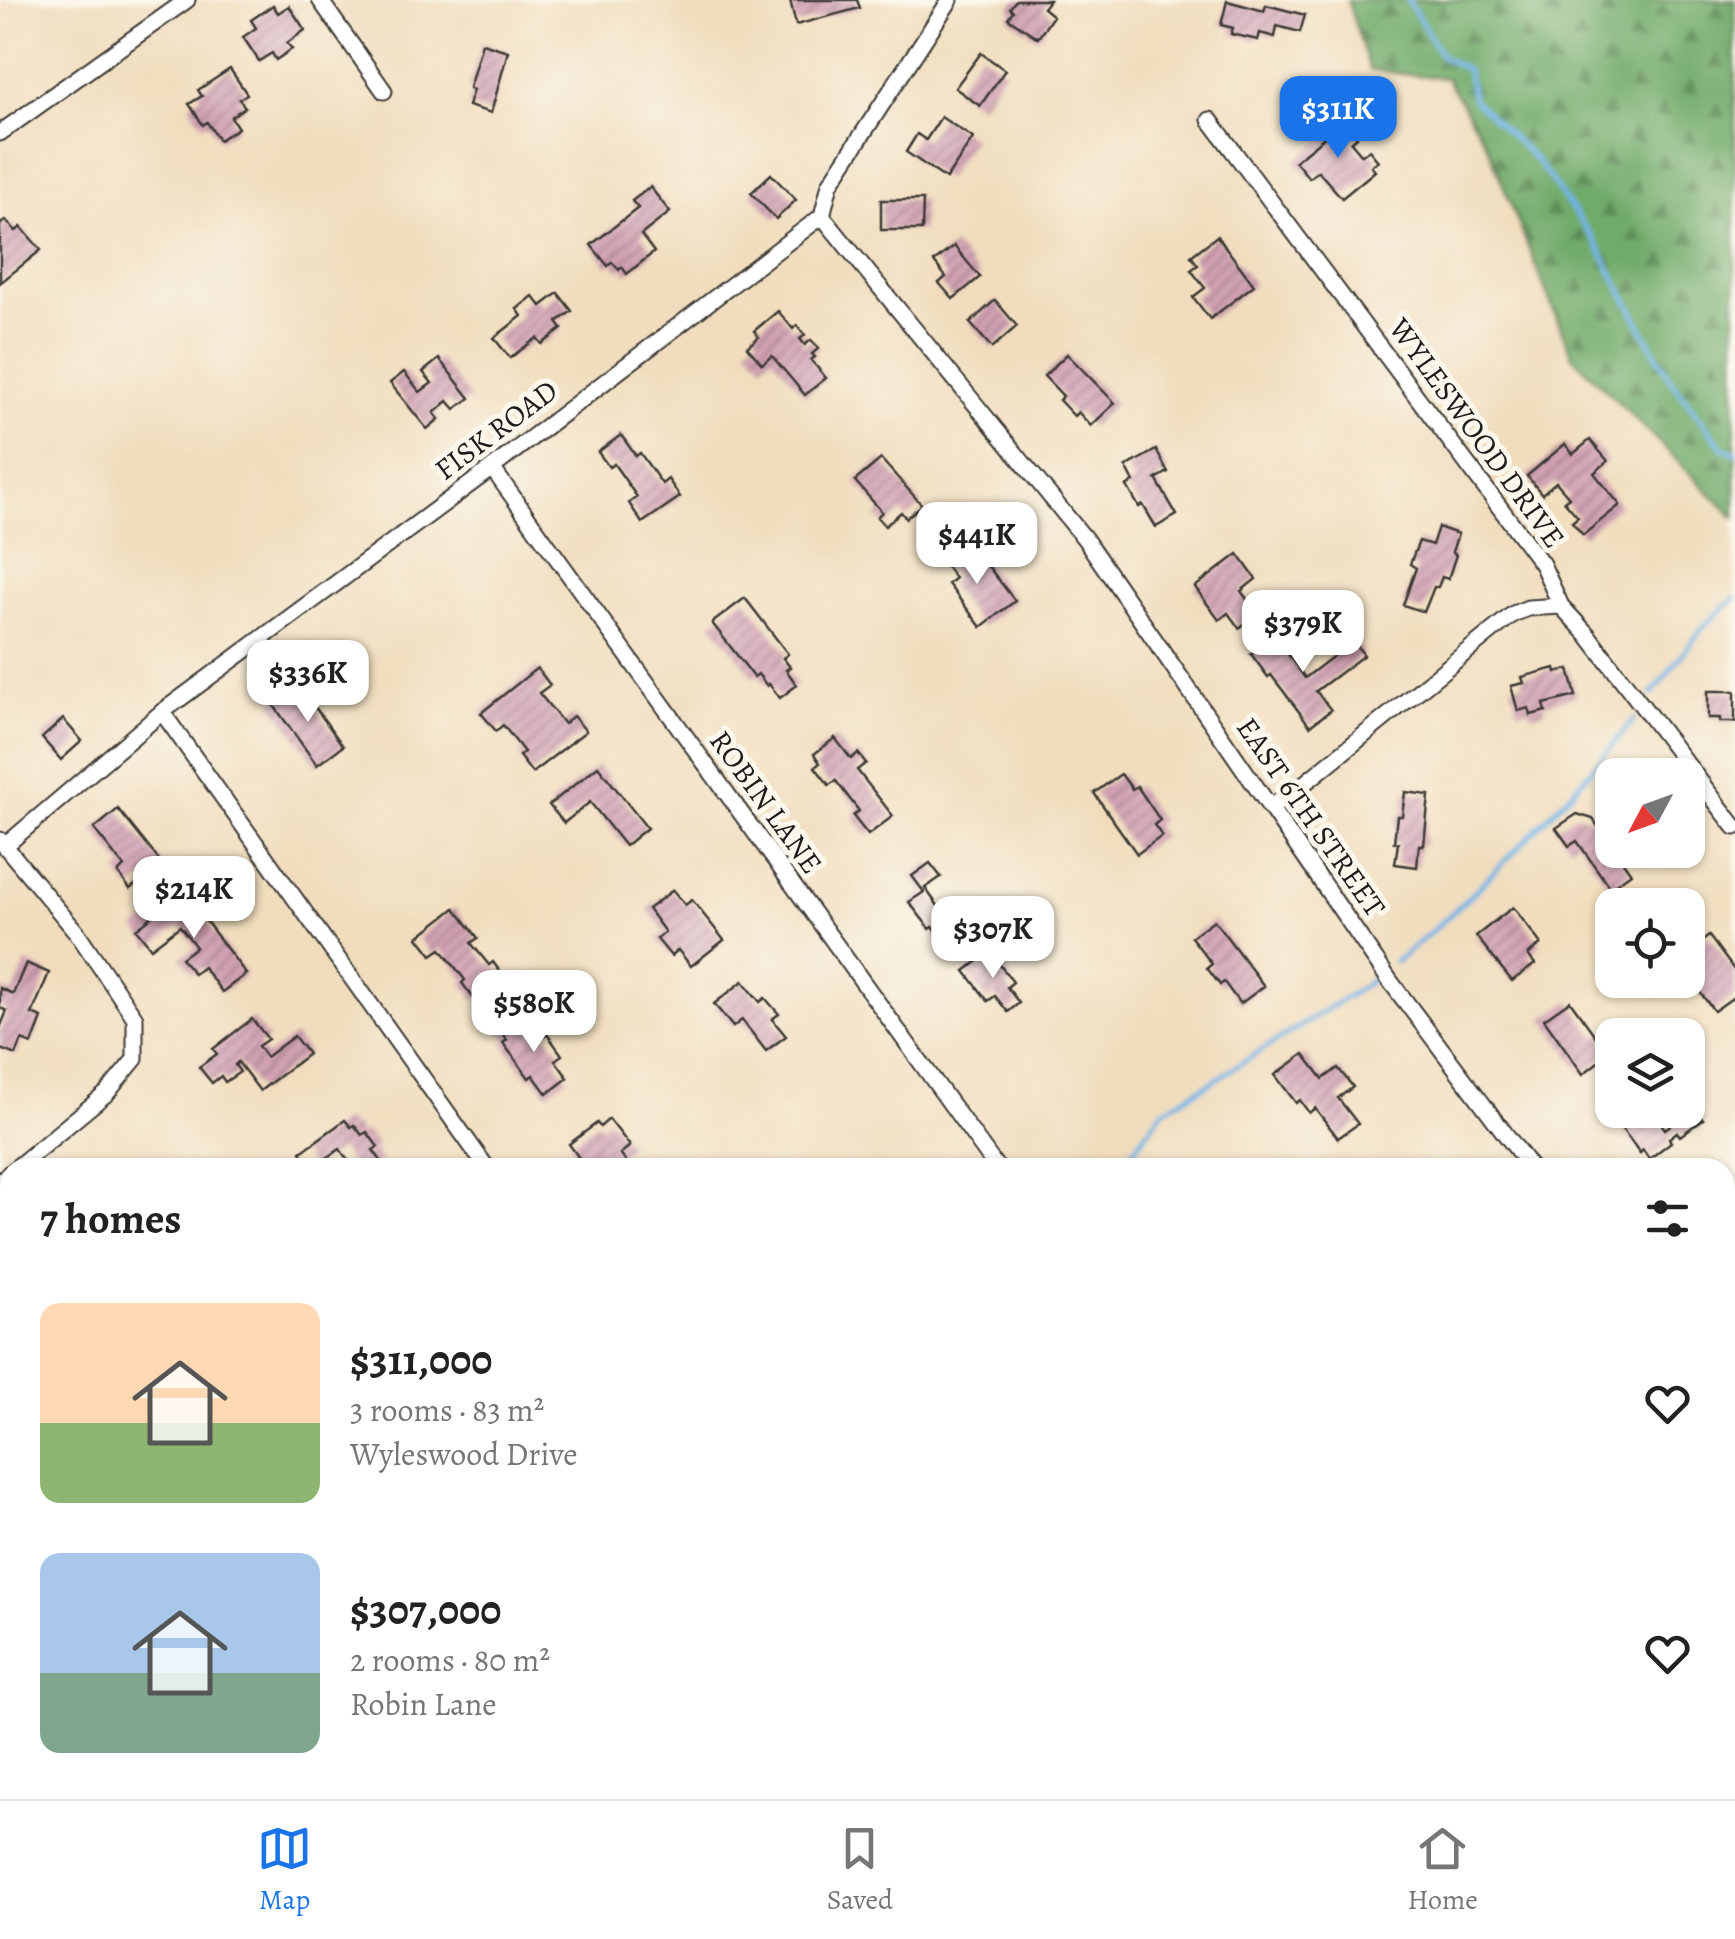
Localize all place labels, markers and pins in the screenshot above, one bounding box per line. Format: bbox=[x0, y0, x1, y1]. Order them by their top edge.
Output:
pin: $311K bbox=[1268, 76, 1408, 161]
pin: $441K bbox=[907, 502, 1047, 587]
pin: $379K bbox=[1233, 590, 1373, 675]
pin: $336K bbox=[238, 640, 378, 725]
pin: $214K bbox=[124, 856, 264, 941]
pin: $307K bbox=[923, 896, 1063, 981]
pin: $580K bbox=[464, 970, 604, 1055]

